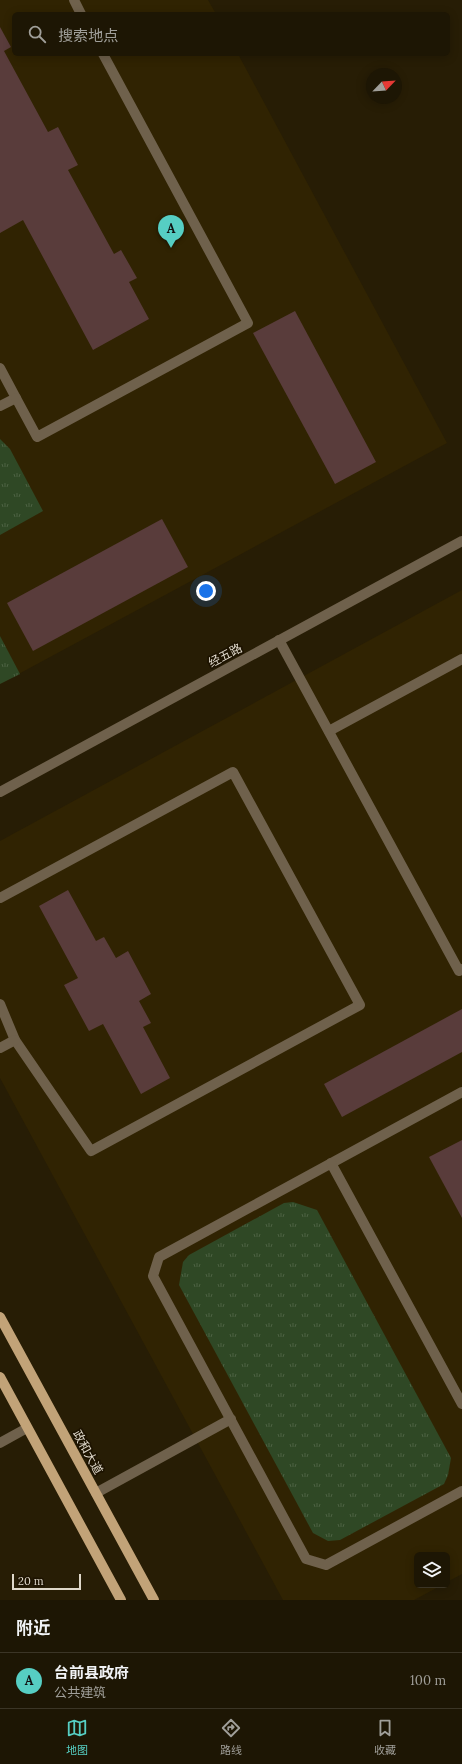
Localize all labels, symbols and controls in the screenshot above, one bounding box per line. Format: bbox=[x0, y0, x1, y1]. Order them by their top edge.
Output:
search box bbox=[12, 12, 450, 56]
icon: search bbox=[26, 23, 48, 45]
text: 搜索地点 bbox=[58, 26, 118, 45]
north arrow bbox=[366, 68, 402, 104]
pin: A bbox=[158, 215, 184, 248]
your location bbox=[196, 581, 216, 601]
street label: 经五路 bbox=[206, 640, 244, 670]
street label: 政和大道 bbox=[70, 1427, 106, 1477]
map controls bbox=[414, 1552, 450, 1588]
button: layers bbox=[414, 1552, 450, 1588]
scale bar bbox=[12, 1572, 81, 1591]
text: 20 m bbox=[18, 1574, 43, 1588]
text: 附近 bbox=[16, 1617, 50, 1639]
text: 台前县政府 bbox=[54, 1663, 129, 1682]
text: A bbox=[25, 1672, 33, 1689]
text: 100 m bbox=[410, 1672, 446, 1689]
text: 公共建筑 bbox=[54, 1684, 106, 1701]
tab: 地图 bbox=[66, 1717, 88, 1757]
tab: 路线 bbox=[220, 1717, 242, 1757]
tab: 收藏 bbox=[374, 1717, 396, 1757]

